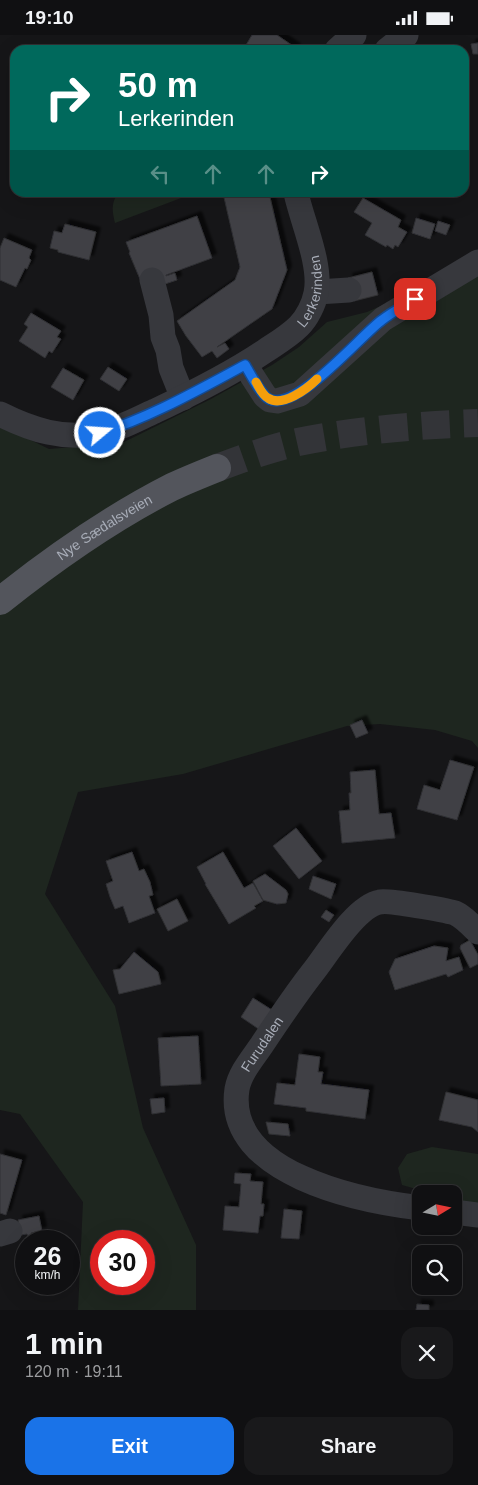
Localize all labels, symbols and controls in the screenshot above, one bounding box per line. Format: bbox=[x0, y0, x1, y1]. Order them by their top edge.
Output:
text: 19:10 bbox=[25, 7, 74, 28]
icon: right bbox=[35, 65, 100, 130]
text: 50 m bbox=[118, 65, 198, 104]
text: Lerkerinden bbox=[118, 106, 234, 131]
icon: left bbox=[146, 160, 174, 188]
icon: ahead bbox=[199, 160, 227, 188]
icon: ahead bbox=[252, 160, 280, 188]
icon: right bbox=[305, 160, 333, 188]
street label: Lerkerinden bbox=[294, 254, 325, 330]
pin bbox=[394, 278, 436, 320]
icon: arrive bbox=[401, 285, 429, 313]
position arrow bbox=[73, 406, 125, 458]
street label: Nye Sædalsveien bbox=[54, 491, 155, 563]
street label: Furudalen bbox=[238, 1014, 286, 1075]
north arrow bbox=[412, 1185, 462, 1235]
map controls bbox=[412, 1185, 462, 1295]
speed limit sign: 30 bbox=[90, 1230, 155, 1295]
text: 26 bbox=[34, 1242, 61, 1270]
button: search bbox=[412, 1245, 462, 1295]
text: km/h bbox=[34, 1268, 61, 1282]
text: 1 min bbox=[25, 1327, 103, 1360]
button: close bbox=[401, 1327, 453, 1379]
text: 120 m · 19:11 bbox=[25, 1363, 123, 1380]
button: Exit bbox=[25, 1417, 234, 1475]
button: Share bbox=[244, 1417, 453, 1475]

